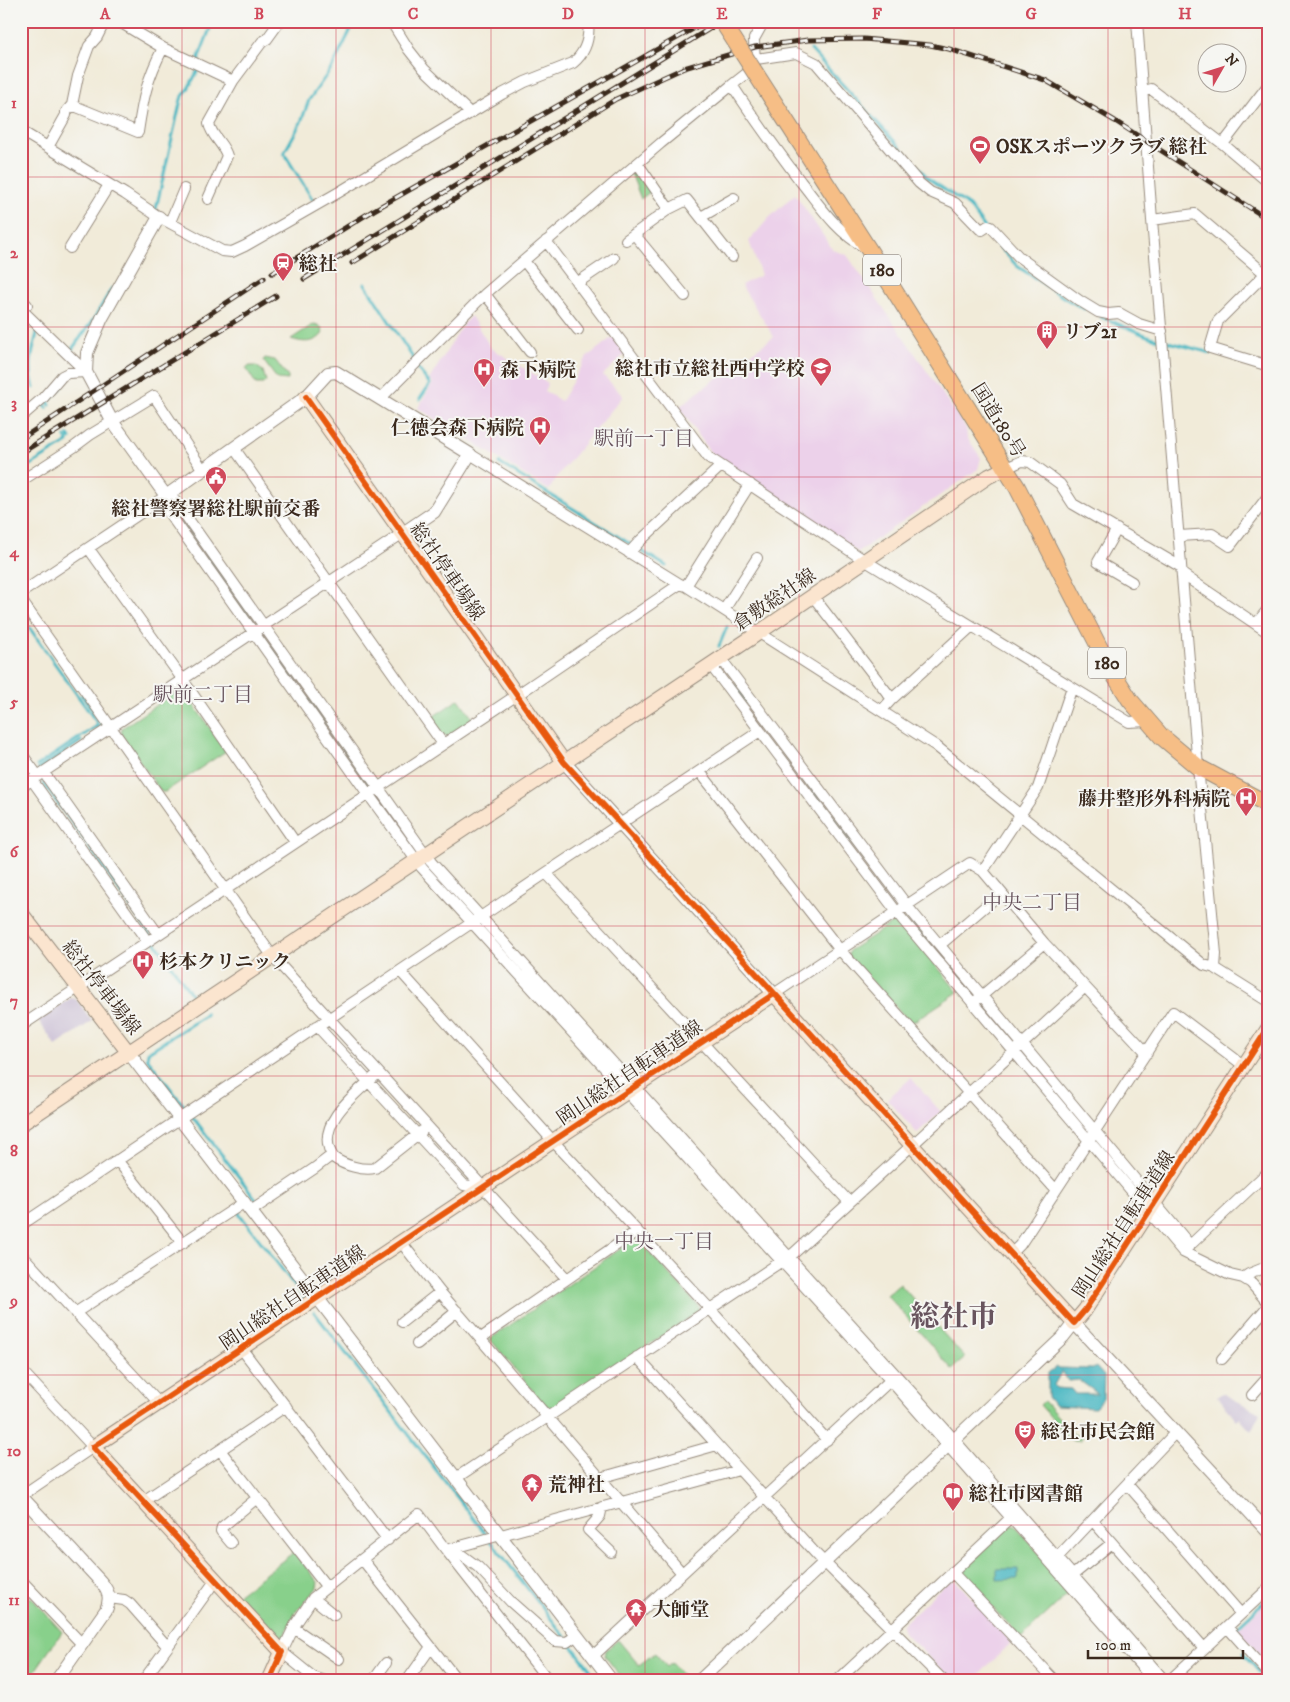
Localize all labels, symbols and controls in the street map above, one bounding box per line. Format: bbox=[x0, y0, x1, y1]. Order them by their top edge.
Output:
text: A bbox=[99, 4, 111, 24]
text: B bbox=[254, 4, 264, 24]
text: C bbox=[408, 4, 418, 24]
text: D bbox=[562, 4, 574, 24]
text: E bbox=[716, 4, 728, 24]
text: F bbox=[872, 4, 882, 24]
text: G bbox=[1025, 4, 1037, 24]
text: H bbox=[1178, 4, 1192, 24]
north arrow bbox=[1198, 42, 1248, 92]
text: N bbox=[1221, 50, 1242, 71]
text: 1 bbox=[11, 93, 17, 113]
sports icon: OSKスポーツクラブ 総社 bbox=[968, 134, 992, 165]
place label: OSKスポーツクラブ 総社 bbox=[996, 136, 1207, 159]
text: 2 bbox=[10, 243, 19, 263]
station icon: 総社 bbox=[271, 251, 295, 282]
place label: 総社 bbox=[299, 253, 337, 276]
road number: 180 bbox=[863, 254, 901, 286]
building icon: リブ21 bbox=[1035, 319, 1059, 350]
place label: リブ21 bbox=[1063, 321, 1117, 344]
school or university icon: 総社市立総社西中学校 bbox=[809, 356, 833, 387]
hospital icon: 森下病院 bbox=[472, 357, 496, 388]
place label: 総社市立総社西中学校 bbox=[615, 358, 805, 381]
place label: 森下病院 bbox=[500, 359, 576, 382]
street label: 国道180号 bbox=[966, 379, 1030, 462]
text: 3 bbox=[11, 393, 17, 413]
hospital icon: 仁徳会森下病院 bbox=[528, 415, 552, 446]
place label: 仁徳会森下病院 bbox=[391, 417, 524, 440]
district label: 駅前一丁目 bbox=[594, 427, 694, 452]
public building icon: 総社警察署総社駅前交番 bbox=[204, 465, 228, 496]
place label: 総社警察署総社駅前交番 bbox=[111, 498, 321, 521]
street label: 総社停車場線 bbox=[405, 519, 489, 625]
text: 4 bbox=[8, 542, 19, 562]
street label: 倉敷総社線 bbox=[729, 564, 821, 636]
road number: 180 bbox=[1088, 648, 1126, 678]
district label: 駅前二丁目 bbox=[153, 683, 253, 708]
text: 5 bbox=[9, 692, 18, 712]
hospital icon: 藤井整形外科病院 bbox=[1234, 786, 1258, 817]
place label: 藤井整形外科病院 bbox=[1078, 788, 1230, 811]
text: 6 bbox=[10, 842, 20, 862]
district label: 中央二丁目 bbox=[982, 891, 1082, 916]
street label: 総社停車場線 bbox=[57, 936, 145, 1040]
hospital icon: 杉本クリニック bbox=[131, 949, 155, 980]
place label: 杉本クリニック bbox=[159, 951, 291, 974]
text: 7 bbox=[10, 991, 18, 1011]
street label: 岡山総社自転車道線 bbox=[553, 1016, 707, 1131]
text: 8 bbox=[10, 1141, 18, 1161]
street label: 岡山総社自転車道線 bbox=[1068, 1147, 1180, 1303]
district label: 中央一丁目 bbox=[614, 1230, 714, 1255]
street label: 岡山総社自転車道線 bbox=[216, 1241, 370, 1356]
text: 9 bbox=[9, 1291, 18, 1311]
district label: 総社市 bbox=[910, 1300, 998, 1336]
theatre icon: 総社市民会館 bbox=[1013, 1419, 1037, 1450]
place label: 総社市民会館 bbox=[1041, 1421, 1155, 1444]
text: 10 bbox=[7, 1441, 22, 1461]
temple icon: 荒神社 bbox=[520, 1472, 544, 1503]
place label: 荒神社 bbox=[548, 1474, 605, 1497]
library icon: 総社市図書館 bbox=[941, 1481, 965, 1512]
place label: 総社市図書館 bbox=[969, 1483, 1083, 1506]
text: 11 bbox=[8, 1590, 20, 1610]
temple icon: 大師堂 bbox=[624, 1597, 648, 1628]
place label: 大師堂 bbox=[652, 1599, 709, 1622]
scale bar bbox=[1088, 1627, 1242, 1659]
text: 100 m bbox=[1095, 1636, 1131, 1655]

